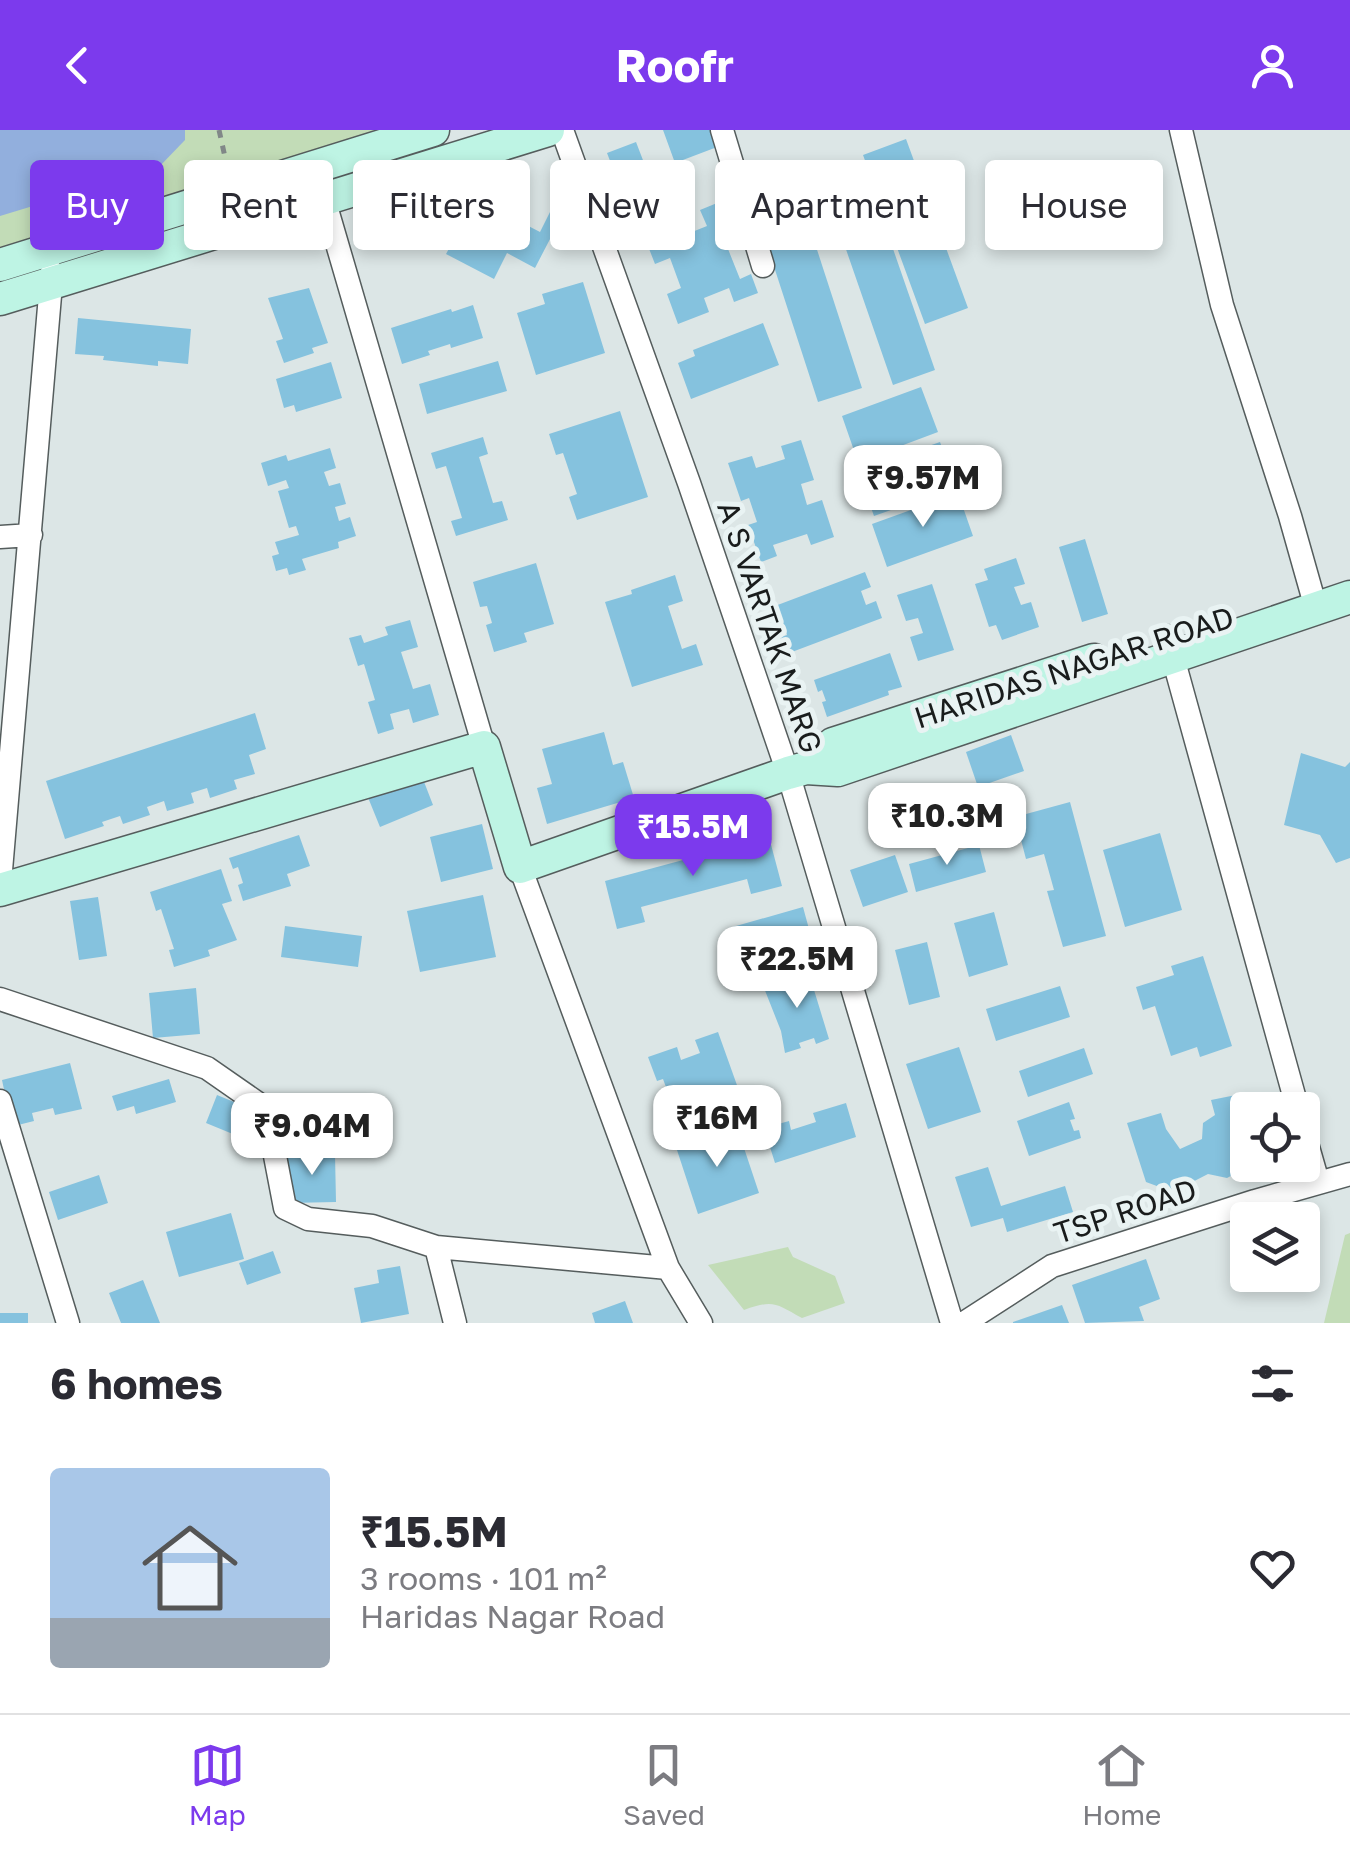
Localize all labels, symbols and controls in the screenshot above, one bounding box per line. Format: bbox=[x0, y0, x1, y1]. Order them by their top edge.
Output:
icon: back bbox=[50, 38, 105, 93]
text: Roofr bbox=[616, 38, 734, 92]
icon: person bbox=[1245, 38, 1300, 93]
chip: Buy bbox=[30, 160, 164, 250]
chip: Rent bbox=[184, 160, 333, 250]
chip: Filters bbox=[353, 160, 530, 250]
chip: New bbox=[550, 160, 695, 250]
chip: Apartment bbox=[715, 160, 965, 250]
chip: House bbox=[985, 160, 1163, 250]
pin: ₹9.57M bbox=[842, 445, 1004, 530]
text: ₹9.57M bbox=[866, 458, 980, 496]
street label: A S VARTAK MARG bbox=[710, 496, 830, 758]
street label: HARIDAS NAGAR ROAD bbox=[910, 598, 1238, 736]
pin: ₹10.3M bbox=[866, 783, 1028, 868]
pin: ₹15.5M bbox=[612, 794, 774, 879]
text: ₹10.3M bbox=[890, 796, 1004, 834]
text: ₹15.5M bbox=[637, 807, 749, 845]
pin: ₹22.5M bbox=[716, 926, 878, 1011]
text: ₹22.5M bbox=[739, 939, 855, 977]
pin: ₹16M bbox=[658, 1085, 776, 1170]
map controls bbox=[1230, 1092, 1320, 1292]
button: locate bbox=[1230, 1092, 1320, 1182]
pin: ₹9.04M bbox=[231, 1093, 393, 1178]
text: ₹16M bbox=[675, 1098, 759, 1136]
text: ₹9.04M bbox=[253, 1106, 371, 1144]
street label: TSP ROAD bbox=[1049, 1171, 1201, 1251]
button: layers bbox=[1230, 1202, 1320, 1292]
icon: filters bbox=[1245, 1356, 1300, 1411]
text: 6 homes bbox=[50, 1358, 223, 1408]
text: ₹15.5M bbox=[360, 1506, 508, 1556]
icon: home bbox=[130, 1508, 250, 1628]
icon: heart bbox=[1245, 1541, 1300, 1596]
text: 3 rooms · 101 m² bbox=[360, 1559, 607, 1597]
text: Haridas Nagar Road bbox=[360, 1597, 665, 1635]
tab: Map bbox=[189, 1738, 246, 1831]
tab: Saved bbox=[623, 1738, 705, 1831]
tab: Home bbox=[1082, 1738, 1161, 1831]

